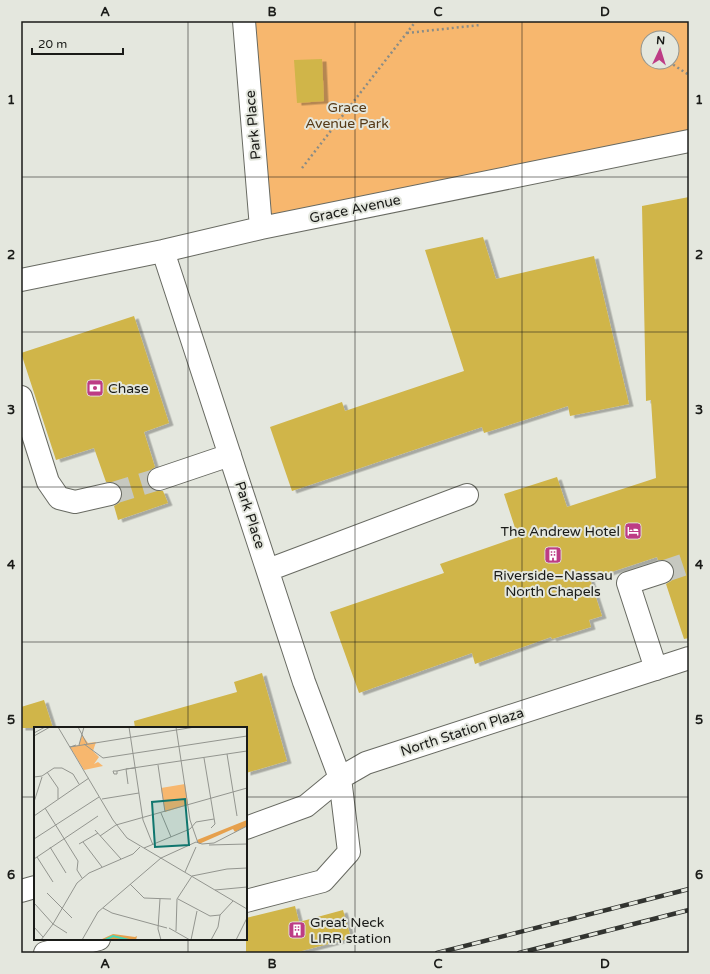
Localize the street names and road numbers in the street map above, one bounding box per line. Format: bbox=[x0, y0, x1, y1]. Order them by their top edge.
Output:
street label: Park Place bbox=[241, 90, 264, 160]
street label: Grace Avenue bbox=[308, 191, 402, 227]
street label: Park Place bbox=[231, 479, 269, 551]
street label: North Station Plaza bbox=[398, 704, 526, 760]

